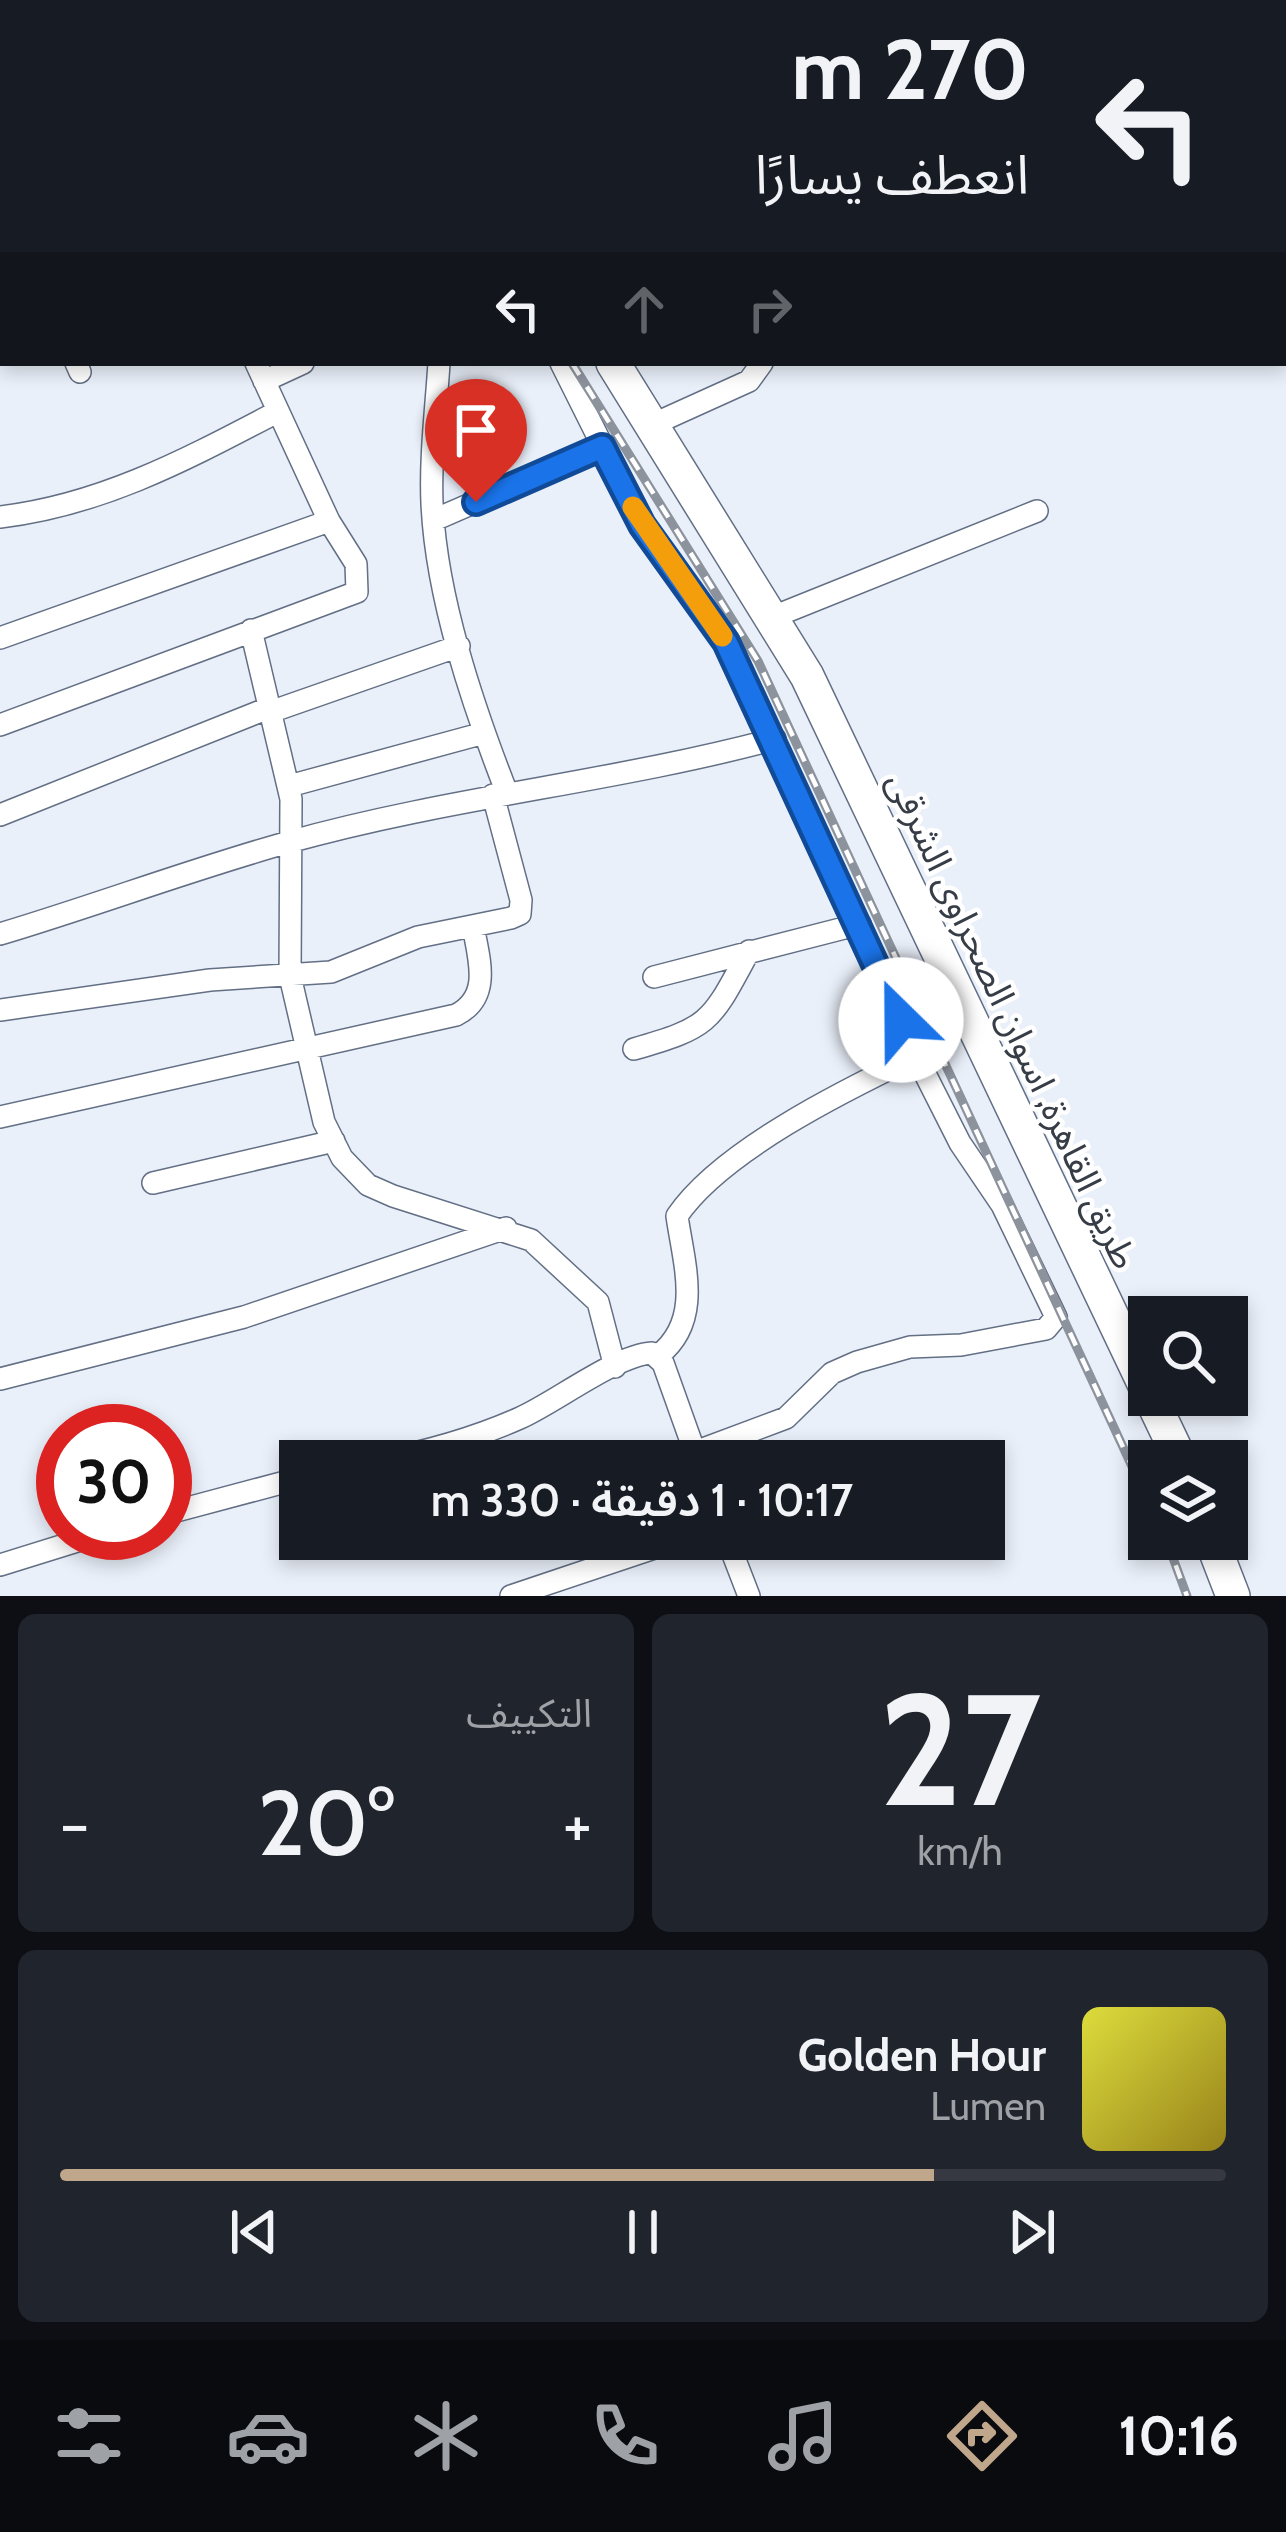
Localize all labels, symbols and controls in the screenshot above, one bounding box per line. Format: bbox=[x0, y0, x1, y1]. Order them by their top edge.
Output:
text: 270 m bbox=[791, 18, 1029, 120]
icon: left bbox=[1071, 48, 1227, 204]
text: انعطف يسارًا bbox=[755, 142, 1029, 208]
icon: left bbox=[485, 276, 551, 342]
icon: ahead bbox=[611, 276, 677, 342]
icon: right bbox=[737, 276, 803, 342]
pin bbox=[425, 379, 527, 502]
icon: arrive bbox=[443, 397, 509, 463]
street label: طريق القاهرة, اسوان الصحراوى الشرقى bbox=[877, 764, 1148, 1276]
position arrow bbox=[838, 957, 964, 1083]
map controls bbox=[1128, 1296, 1248, 1560]
button: search bbox=[1128, 1296, 1248, 1416]
speed limit sign: 30 bbox=[36, 1404, 192, 1560]
button: layers bbox=[1128, 1440, 1248, 1560]
text: 10:17 · 1 دقيقة · 330 m bbox=[431, 1473, 853, 1527]
text: 27 bbox=[879, 1654, 1041, 1844]
text: التكييف bbox=[466, 1689, 592, 1737]
text: 20° bbox=[258, 1768, 394, 1878]
text: − bbox=[60, 1783, 89, 1864]
text: + bbox=[563, 1783, 592, 1864]
text: km/h bbox=[917, 1827, 1003, 1875]
text: Golden Hour bbox=[798, 2028, 1046, 2082]
text: Lumen bbox=[930, 2082, 1046, 2130]
icon: previous bbox=[221, 2199, 287, 2265]
icon: pause bbox=[610, 2199, 676, 2265]
icon: next bbox=[999, 2199, 1065, 2265]
icon: filters bbox=[47, 2394, 131, 2478]
icon: car bbox=[226, 2394, 310, 2478]
icon: climate bbox=[404, 2394, 488, 2478]
icon: phone bbox=[583, 2394, 667, 2478]
icon: music bbox=[761, 2394, 845, 2478]
icon: directions bbox=[940, 2394, 1024, 2478]
text: 10:16 bbox=[1118, 2403, 1239, 2469]

